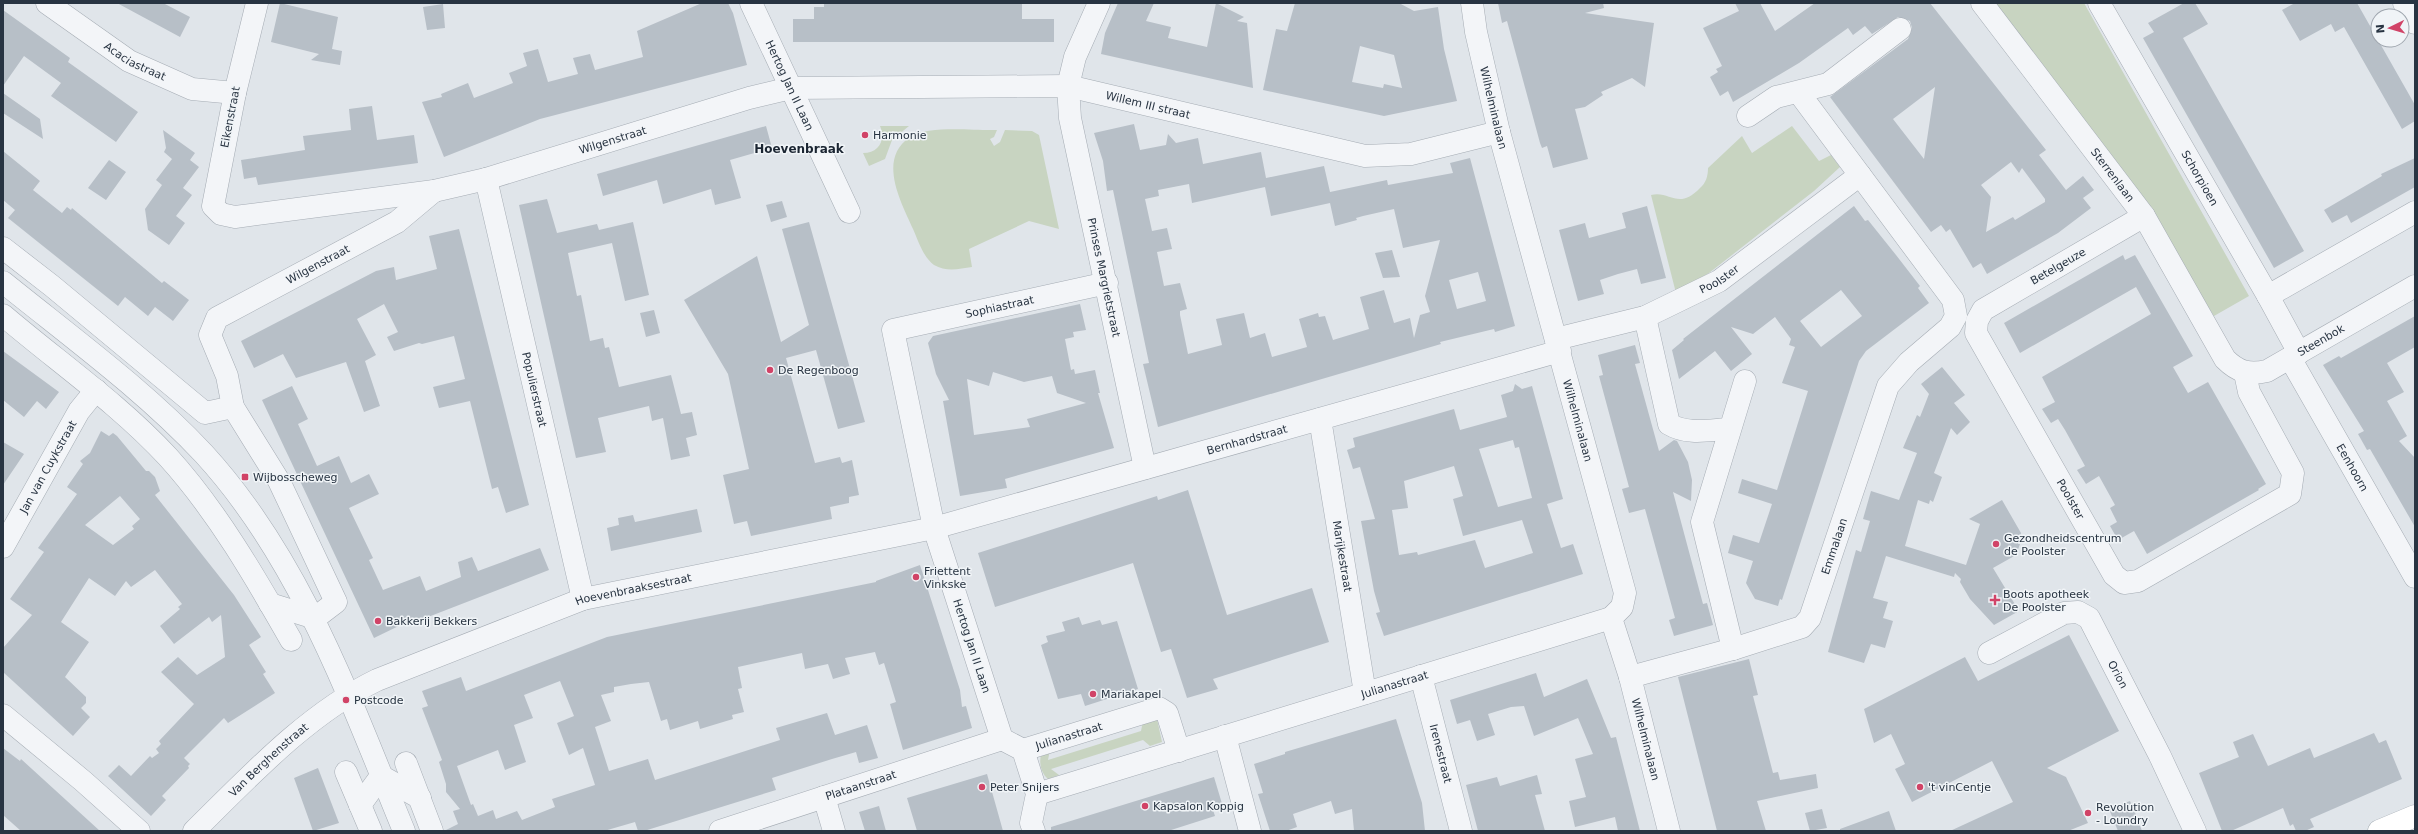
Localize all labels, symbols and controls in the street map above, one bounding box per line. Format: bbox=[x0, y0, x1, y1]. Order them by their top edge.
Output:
north arrow bbox=[2370, 8, 2410, 48]
text: N bbox=[2374, 24, 2387, 34]
street label: Hertog Jan II Laan bbox=[762, 38, 816, 133]
street label: Acaciastraat bbox=[102, 40, 168, 84]
street label: Wilhelminalaan bbox=[1477, 65, 1509, 151]
street label: Eikenstraat bbox=[218, 85, 243, 149]
street label: Willem III straat bbox=[1104, 89, 1192, 122]
street label: Wilgenstraat bbox=[577, 124, 649, 157]
place label: Harmonie bbox=[873, 129, 927, 142]
marker: Harmonie bbox=[860, 130, 870, 140]
district label: Hoevenbraak bbox=[754, 142, 845, 156]
street label: Sterrenlaan bbox=[2088, 146, 2137, 205]
street label: Schorpioen bbox=[2178, 148, 2221, 208]
street label: Prinses Margrietstraat bbox=[1085, 217, 1123, 339]
street label: Wilgenstraat bbox=[284, 242, 353, 287]
street label: Betelgeuze bbox=[2028, 245, 2088, 287]
street label: Poolster bbox=[1697, 262, 1742, 297]
street label: Sophiastraat bbox=[964, 293, 1036, 321]
street label: Steenbok bbox=[2295, 322, 2347, 359]
street label: Populierstraat bbox=[519, 351, 549, 429]
place label: De Regenboog bbox=[778, 364, 859, 377]
marker: De Regenboog bbox=[765, 365, 775, 375]
street label: Wilhelminalaan bbox=[1560, 378, 1595, 463]
street label: Jan van Cuykstraat bbox=[17, 418, 80, 516]
street label: Bernhardstraat bbox=[1205, 422, 1289, 458]
street label: Eenhoorn bbox=[2333, 442, 2371, 494]
place label: Wijbosscheweg bbox=[253, 471, 337, 484]
marker: Wijbosscheweg bbox=[240, 472, 250, 482]
street label: Poolster bbox=[2054, 477, 2087, 522]
street label: Emmalaan bbox=[1819, 516, 1850, 576]
street label: Marijkestraat bbox=[1330, 520, 1354, 594]
place label: Gezondheidscentrum de Poolster bbox=[2004, 532, 2122, 558]
marker: Gezondheidscentrum de Poolster bbox=[1991, 539, 2001, 549]
place label: Friettent Vinkske bbox=[924, 565, 971, 591]
street label: Hoevenbraaksestraat bbox=[573, 571, 693, 608]
marker: Friettent Vinkske bbox=[911, 572, 921, 582]
place label: Boots apotheek De Poolster bbox=[2003, 588, 2090, 614]
marker: Boots apotheek De Poolster bbox=[1990, 595, 2000, 605]
street label: Hertog Jan II Laan bbox=[950, 597, 993, 695]
place label: Bakkerij Bekkers bbox=[386, 615, 477, 628]
marker: Bakkerij Bekkers bbox=[373, 616, 383, 626]
street label: Orion bbox=[2105, 658, 2130, 691]
street label: Julianastraat bbox=[1359, 668, 1430, 702]
place label: Mariakapel bbox=[1101, 688, 1161, 701]
marker: Mariakapel bbox=[1088, 689, 1098, 699]
place label: Postcode bbox=[354, 694, 404, 707]
marker: Postcode bbox=[341, 695, 351, 705]
street label: Wilhelminalaan bbox=[1629, 697, 1662, 782]
street label: Van Berghenstraat bbox=[226, 720, 311, 800]
street label: Julianastraat bbox=[1033, 720, 1105, 753]
street label: Irenestraat bbox=[1427, 723, 1455, 785]
street label: Plataanstraat bbox=[824, 768, 899, 803]
place label: Peter Snijers bbox=[990, 781, 1059, 794]
place label: 't vinCentje bbox=[1928, 781, 1991, 794]
marker: Peter Snijers bbox=[977, 782, 987, 792]
marker: 't vinCentje bbox=[1915, 782, 1925, 792]
place label: Kapsalon Koppig bbox=[1153, 800, 1244, 813]
marker: Kapsalon Koppig bbox=[1140, 801, 1150, 811]
place label: Revolution - Loundry bbox=[2096, 801, 2154, 827]
marker: Revolution - Loundry bbox=[2083, 808, 2093, 818]

